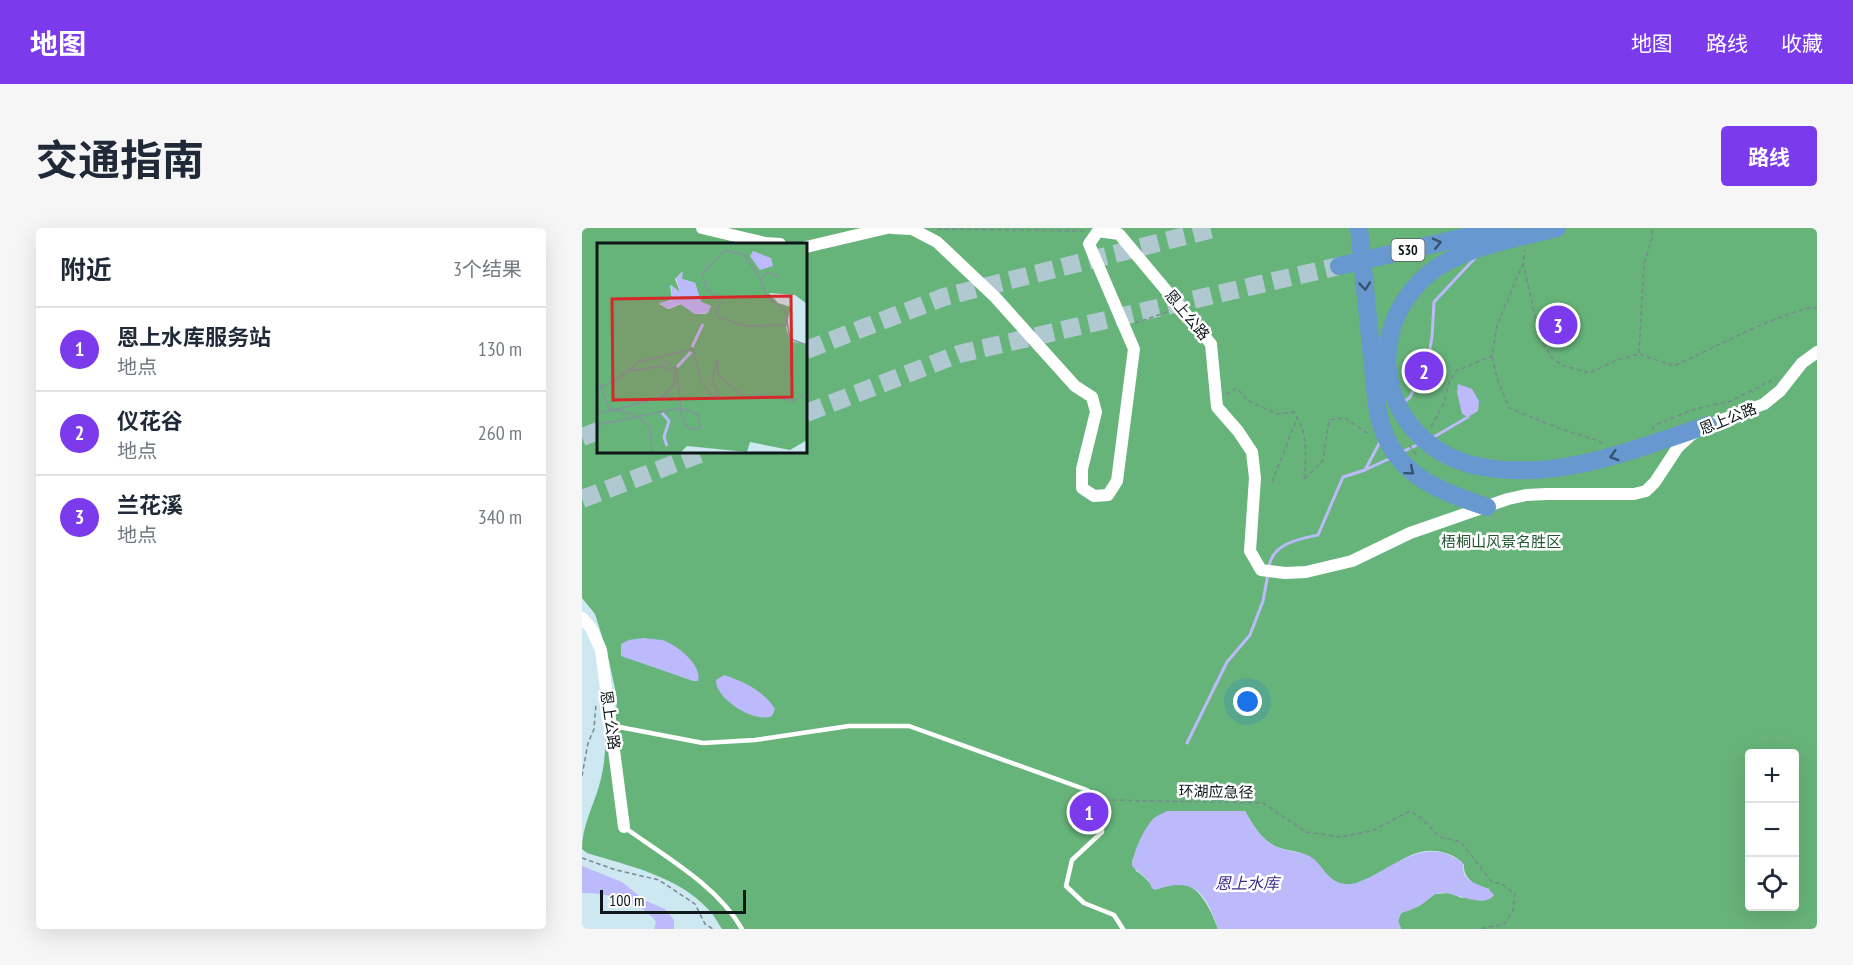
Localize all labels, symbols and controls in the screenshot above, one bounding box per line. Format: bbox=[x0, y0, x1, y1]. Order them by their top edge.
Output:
text: 地图 bbox=[30, 25, 86, 62]
text: 地图 bbox=[1631, 30, 1673, 57]
text: 路线 bbox=[1706, 30, 1748, 57]
text: 收藏 bbox=[1781, 30, 1823, 57]
button: 路线 bbox=[1721, 126, 1817, 186]
text: 交通指南 bbox=[36, 132, 204, 187]
one-way arrow bbox=[1432, 238, 1442, 251]
road number: S30 bbox=[1392, 239, 1424, 261]
inset map bbox=[597, 243, 807, 453]
text: 附近 bbox=[60, 253, 112, 286]
text: 3个结果 bbox=[453, 256, 522, 282]
one-way arrow bbox=[1358, 282, 1371, 291]
street label: 恩上公路 bbox=[1161, 286, 1214, 344]
pin: 3 bbox=[1538, 302, 1578, 348]
text: 恩上水库服务站 bbox=[117, 323, 271, 351]
text: 1 bbox=[75, 336, 84, 362]
text: 130 m bbox=[478, 336, 522, 362]
pin: 2 bbox=[1404, 348, 1444, 394]
text: 地点 bbox=[117, 354, 157, 380]
street label: 恩上公路 bbox=[1696, 398, 1759, 439]
text: 仪花谷 bbox=[117, 407, 183, 435]
text: 2 bbox=[75, 420, 84, 446]
text: 260 m bbox=[478, 420, 522, 446]
text: 地点 bbox=[117, 438, 157, 464]
one-way arrow bbox=[1610, 449, 1620, 461]
one-way arrow bbox=[1403, 463, 1414, 474]
text: 兰花溪 bbox=[117, 491, 183, 519]
text: 3 bbox=[75, 504, 84, 530]
text: 340 m bbox=[478, 504, 522, 530]
text: 地点 bbox=[117, 522, 157, 548]
park label: 梧桐山风景名胜区 bbox=[1441, 532, 1561, 551]
your location bbox=[1233, 687, 1262, 716]
street label: 恩上公路 bbox=[597, 689, 624, 751]
map controls bbox=[1745, 749, 1799, 911]
button: + bbox=[1745, 749, 1799, 803]
street label: 环湖应急径 bbox=[1178, 781, 1254, 802]
pin: 1 bbox=[1070, 790, 1108, 834]
button: − bbox=[1745, 803, 1799, 857]
button: locate bbox=[1745, 857, 1799, 911]
water label: 恩上水库 bbox=[1215, 873, 1282, 893]
scale bar bbox=[600, 887, 746, 914]
text: 100 m bbox=[609, 890, 644, 910]

